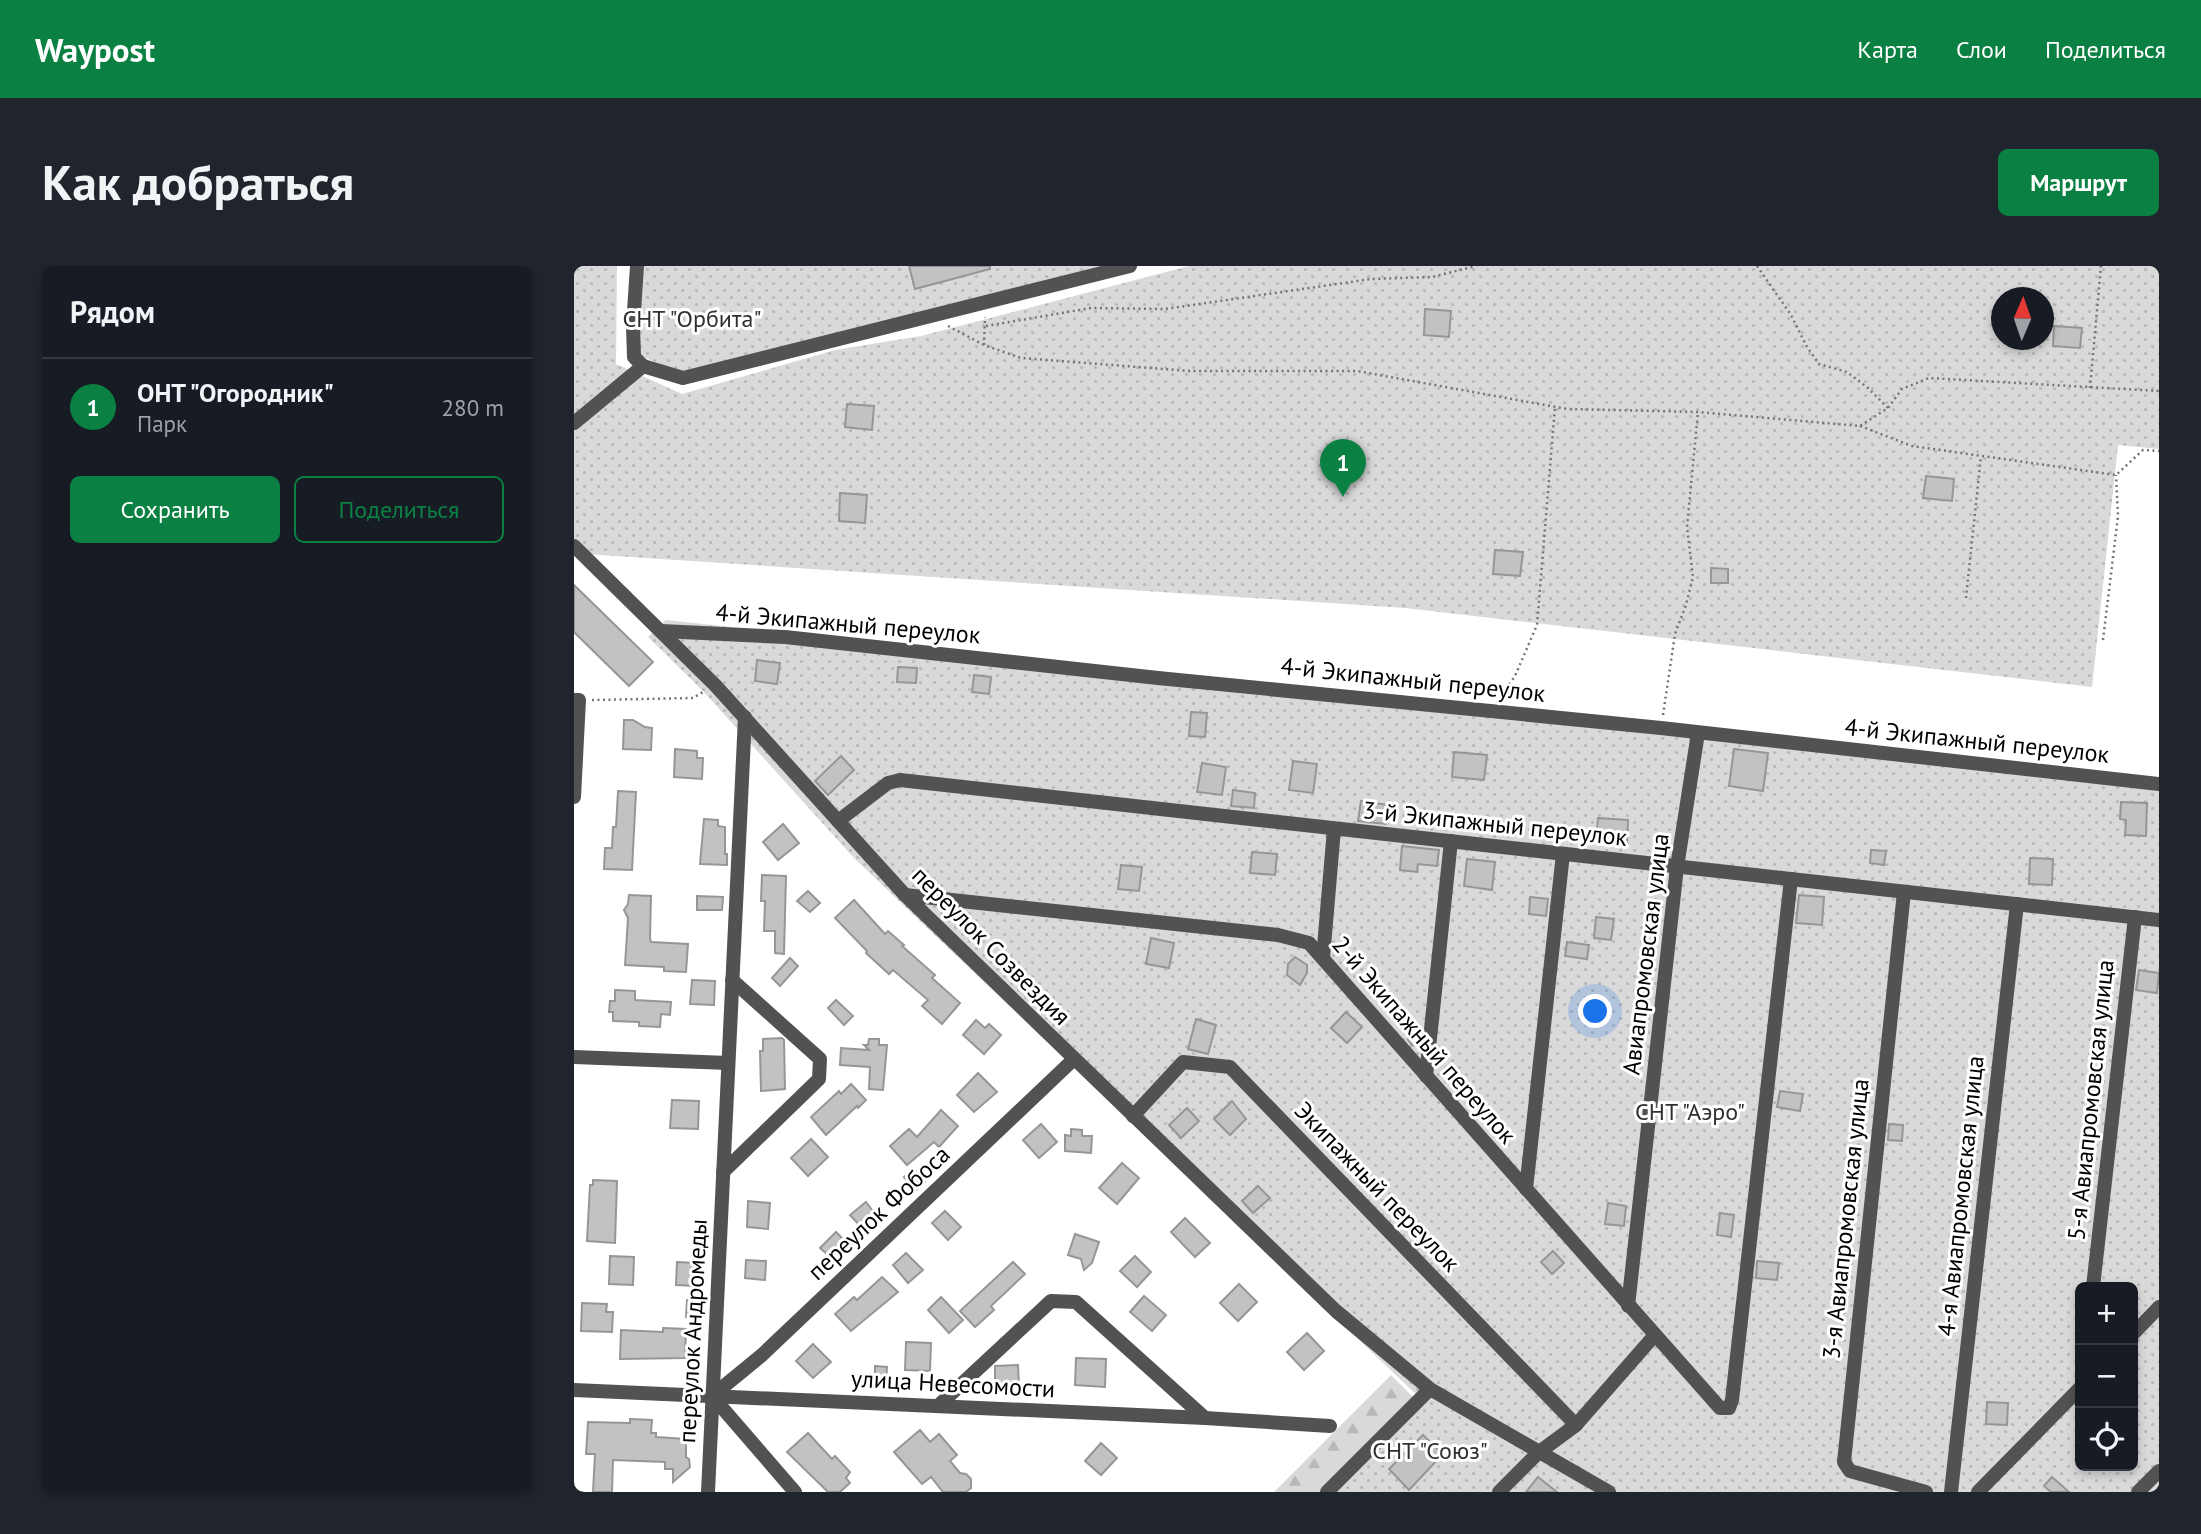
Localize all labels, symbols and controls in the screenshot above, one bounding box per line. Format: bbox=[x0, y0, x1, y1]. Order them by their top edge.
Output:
text: Waypost bbox=[35, 28, 155, 71]
text: Карта bbox=[1857, 34, 1918, 65]
text: Слои bbox=[1956, 34, 2007, 65]
text: Поделиться bbox=[2045, 34, 2166, 65]
button: Маршрут bbox=[1998, 149, 2159, 216]
text: Как добраться bbox=[42, 150, 354, 214]
north arrow bbox=[1991, 287, 2054, 350]
text: Рядом bbox=[70, 292, 155, 331]
park label: СНТ "Орбита" bbox=[623, 303, 761, 334]
text: ОНТ "Огородник" bbox=[137, 376, 334, 409]
text: 1 bbox=[86, 393, 100, 422]
text: 280 m bbox=[442, 393, 504, 422]
text: Парк bbox=[137, 409, 187, 438]
pin: 1 bbox=[1320, 439, 1366, 497]
button: Сохранить bbox=[70, 476, 280, 543]
button: Поделиться bbox=[294, 476, 504, 543]
street label: 4-й Экипажный переулок bbox=[714, 596, 982, 651]
street label: 4-й Экипажный переулок bbox=[1279, 650, 1547, 709]
street label: 4-й Экипажный переулок bbox=[1843, 711, 2111, 770]
street label: 3-й Экипажный переулок bbox=[1361, 794, 1629, 853]
street label: Авиапромовская улица bbox=[1615, 831, 1676, 1076]
street label: переулок Созвездия bbox=[905, 860, 1077, 1032]
street label: 2-й Экипажный переулок bbox=[1326, 929, 1524, 1150]
street label: 5-я Авиапромовская улица bbox=[2060, 958, 2121, 1242]
your location bbox=[1578, 994, 1612, 1028]
street label: 4-я Авиапромовская улица bbox=[1930, 1054, 1991, 1338]
street label: 3-я Авиапромовская улица bbox=[1815, 1077, 1876, 1361]
street label: Экипажный переулок bbox=[1288, 1095, 1467, 1278]
park label: СНТ "Аэро" bbox=[1635, 1096, 1745, 1127]
street label: переулок Фобоса bbox=[801, 1139, 956, 1287]
street label: переулок Андромеды bbox=[671, 1218, 714, 1444]
map controls bbox=[2075, 1282, 2138, 1471]
button: + bbox=[2075, 1282, 2138, 1345]
button: − bbox=[2075, 1345, 2138, 1408]
street label: улица Невесомости bbox=[850, 1363, 1056, 1404]
button: locate bbox=[2075, 1408, 2138, 1471]
park label: СНТ "Союз" bbox=[1372, 1435, 1488, 1466]

